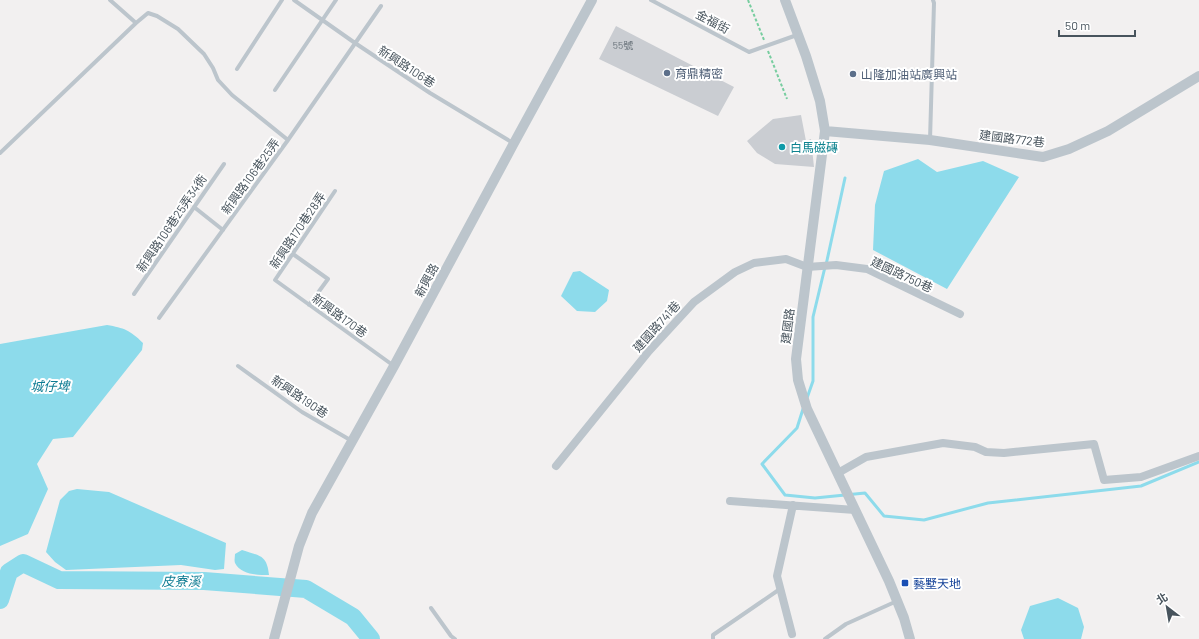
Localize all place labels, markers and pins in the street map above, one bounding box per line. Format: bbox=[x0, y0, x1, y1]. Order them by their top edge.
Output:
place label: 育鼎精密 bbox=[675, 66, 723, 80]
place label: 山隆加油站廣興站 bbox=[861, 67, 957, 81]
marker: 育鼎精密 bbox=[662, 68, 672, 78]
marker: 山隆加油站廣興站 bbox=[848, 69, 858, 79]
place label: 白馬磁磚 bbox=[790, 140, 838, 154]
marker: 白馬磁磚 bbox=[777, 142, 787, 152]
place label: 藝墅天地 bbox=[913, 576, 961, 590]
marker: 藝墅天地 bbox=[900, 578, 910, 588]

